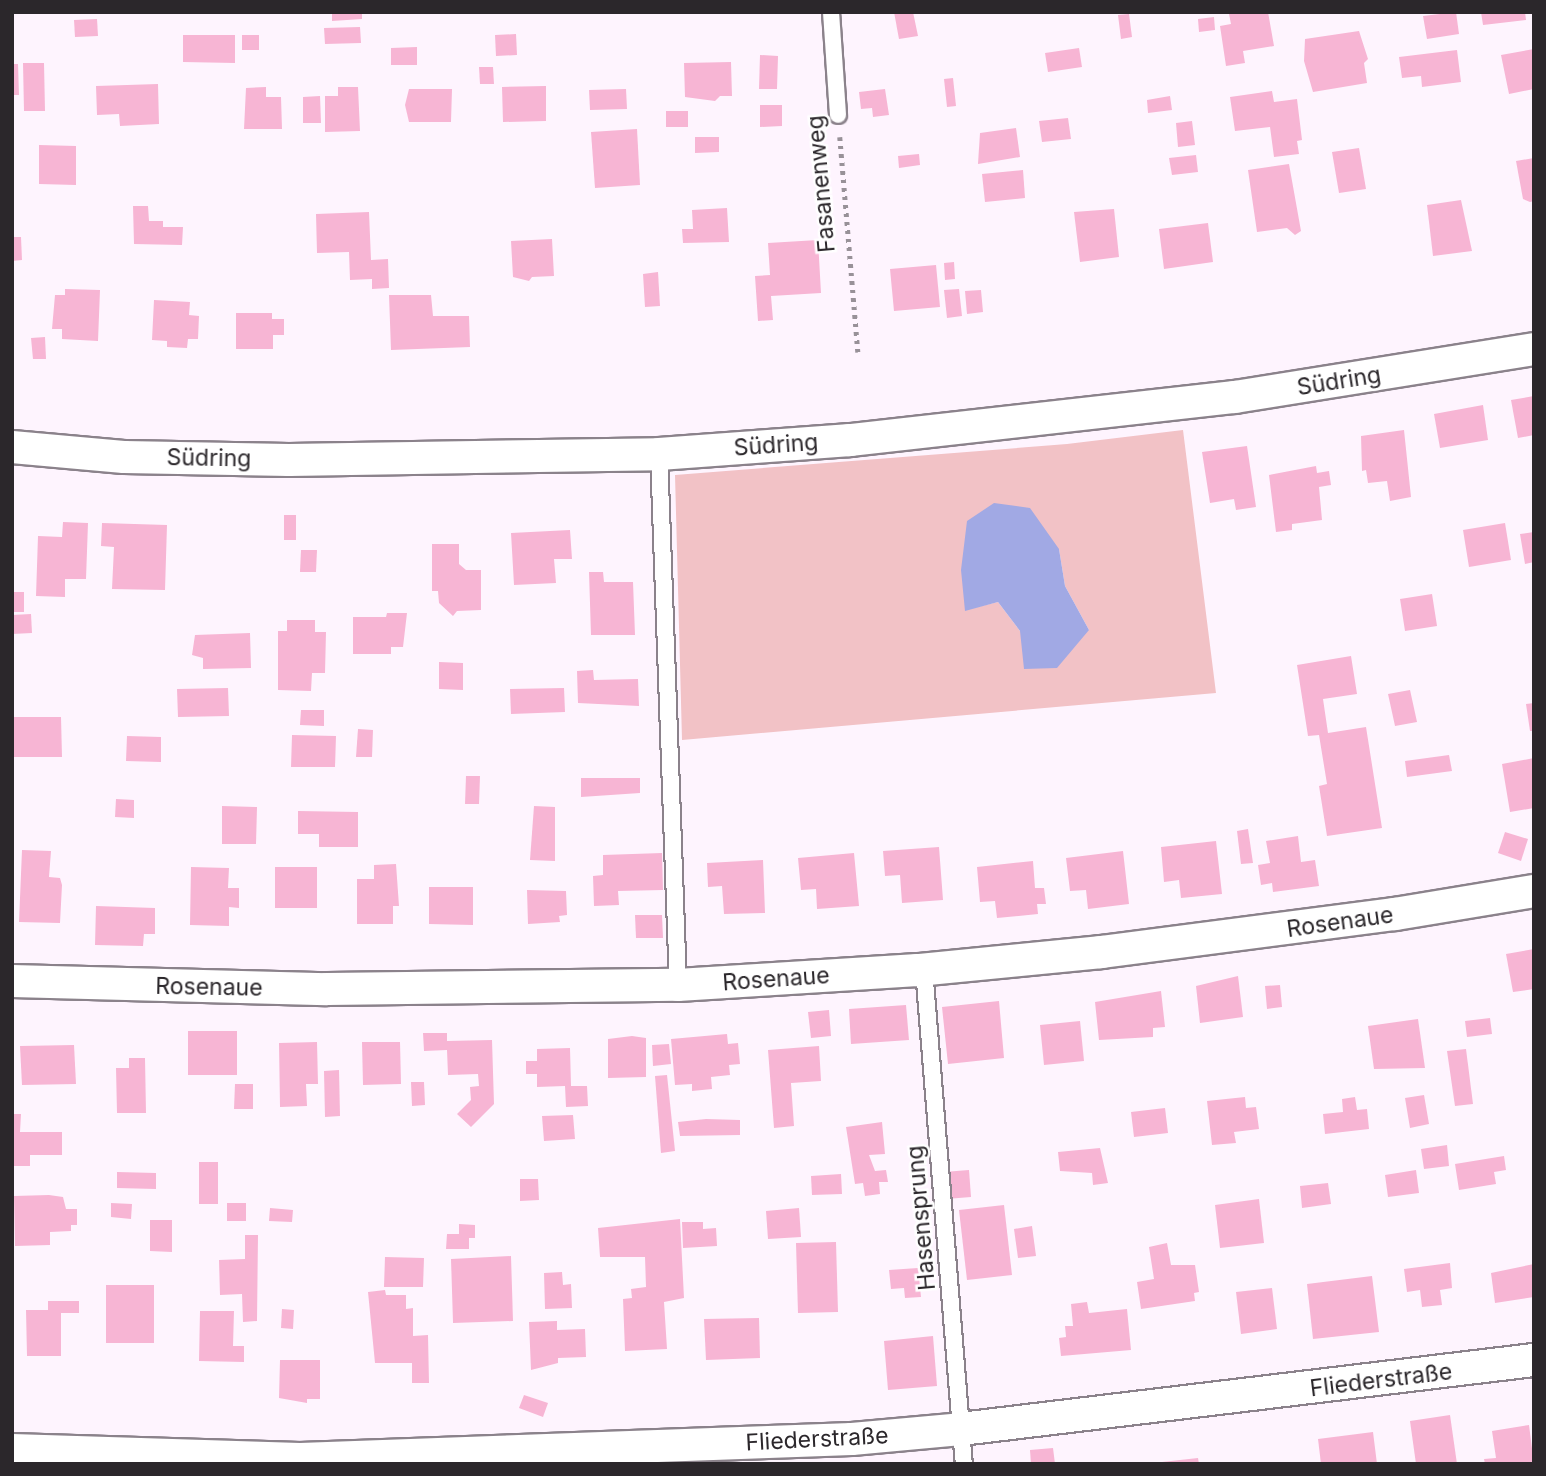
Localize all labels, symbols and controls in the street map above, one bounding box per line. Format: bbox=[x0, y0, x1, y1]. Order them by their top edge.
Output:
street label: Fasanenweg bbox=[801, 114, 841, 254]
street label: Südring bbox=[1295, 361, 1383, 401]
street label: Südring bbox=[733, 428, 819, 462]
street label: Südring bbox=[166, 443, 252, 473]
street label: Rosenaue bbox=[1285, 901, 1395, 943]
street label: Rosenaue bbox=[722, 961, 830, 997]
street label: Rosenaue bbox=[155, 972, 263, 1002]
street label: Hasensprung bbox=[901, 1144, 941, 1292]
street label: Fliederstraße bbox=[1308, 1358, 1454, 1402]
street label: Fliederstraße bbox=[745, 1421, 889, 1457]

